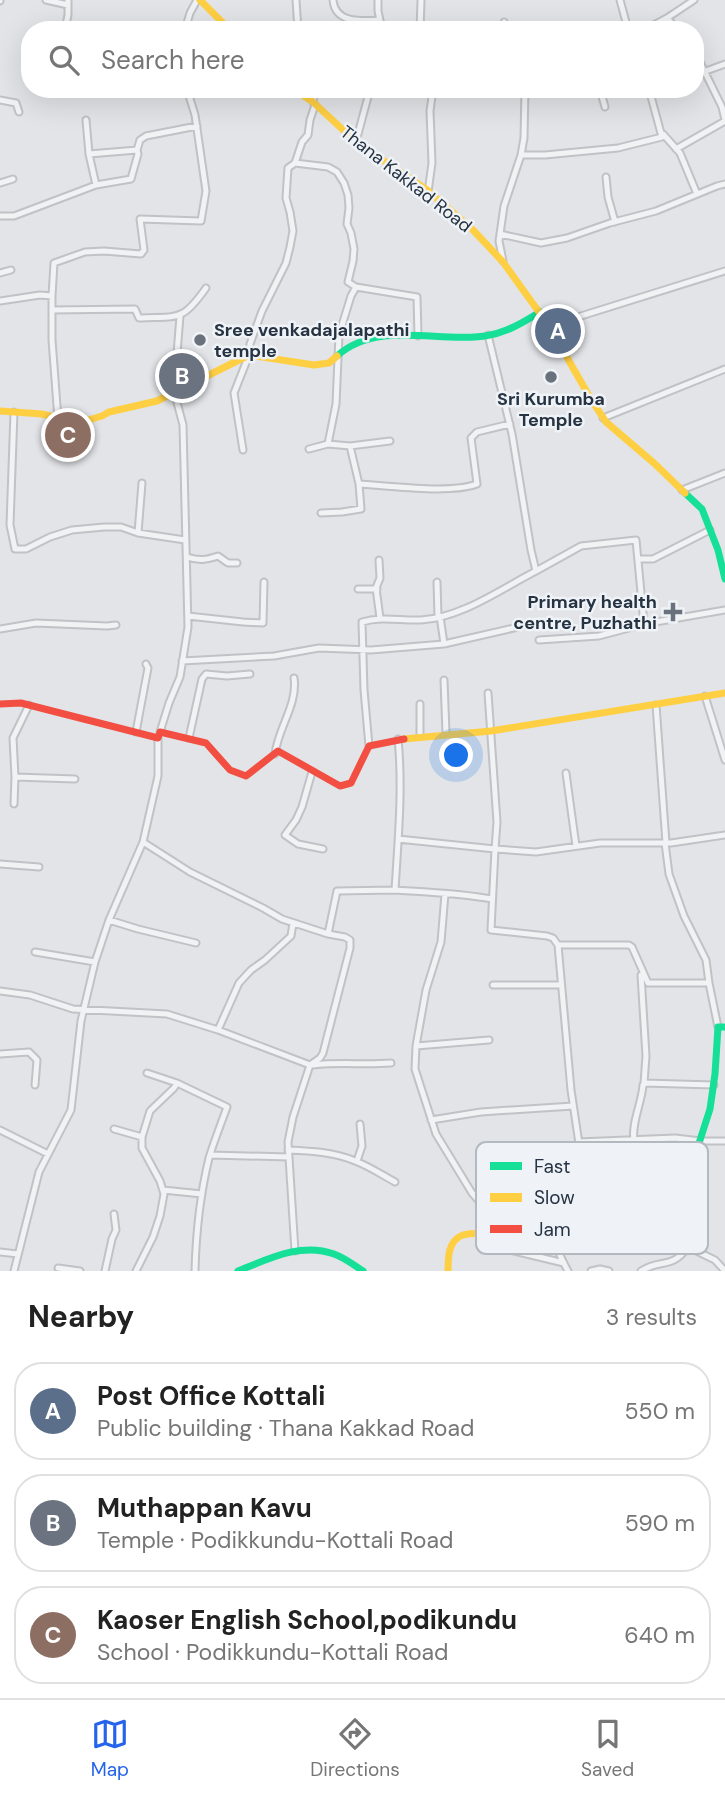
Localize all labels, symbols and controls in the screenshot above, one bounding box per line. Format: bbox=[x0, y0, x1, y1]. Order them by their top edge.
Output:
search box bbox=[21, 21, 704, 98]
icon: search bbox=[45, 41, 83, 79]
text: Search here bbox=[101, 43, 244, 77]
street label: Thana Kakkad Road bbox=[335, 120, 477, 238]
pin: A bbox=[535, 305, 581, 357]
place label: Sree venkadajalapathi temple bbox=[214, 318, 410, 363]
marker: Sree venkadajalapathi temple bbox=[192, 332, 208, 348]
pin: B bbox=[159, 350, 205, 402]
marker: Sri Kurumba Temple bbox=[543, 369, 559, 385]
place label: Sri Kurumba Temple bbox=[497, 387, 605, 432]
pin: C bbox=[45, 409, 91, 461]
place label: Primary health centre, Puzhathi bbox=[513, 590, 657, 635]
marker: Primary health centre, Puzhathi bbox=[663, 602, 683, 622]
your location bbox=[439, 738, 473, 772]
legend bbox=[476, 1142, 708, 1254]
text: Fast bbox=[534, 1154, 570, 1179]
text: Slow bbox=[534, 1185, 575, 1210]
text: Jam bbox=[534, 1217, 571, 1242]
text: Nearby bbox=[28, 1297, 134, 1336]
text: 3 results bbox=[606, 1302, 697, 1332]
text: Post Office Kottali bbox=[97, 1379, 325, 1413]
text: A bbox=[45, 1396, 61, 1426]
text: 550 m bbox=[625, 1396, 695, 1426]
text: Public building · Thana Kakkad Road bbox=[97, 1413, 474, 1443]
text: Muthappan Kavu bbox=[97, 1491, 312, 1525]
text: B bbox=[46, 1508, 60, 1538]
text: 590 m bbox=[625, 1508, 695, 1538]
text: Temple · Podikkundu-Kottali Road bbox=[97, 1525, 453, 1555]
text: Kaoser English School,podikundu bbox=[97, 1603, 517, 1637]
text: C bbox=[45, 1620, 61, 1650]
text: 640 m bbox=[624, 1620, 695, 1650]
text: School · Podikkundu-Kottali Road bbox=[97, 1637, 449, 1667]
tab: Map bbox=[91, 1715, 129, 1782]
tab: Directions bbox=[310, 1715, 400, 1782]
tab: Saved bbox=[581, 1715, 634, 1782]

